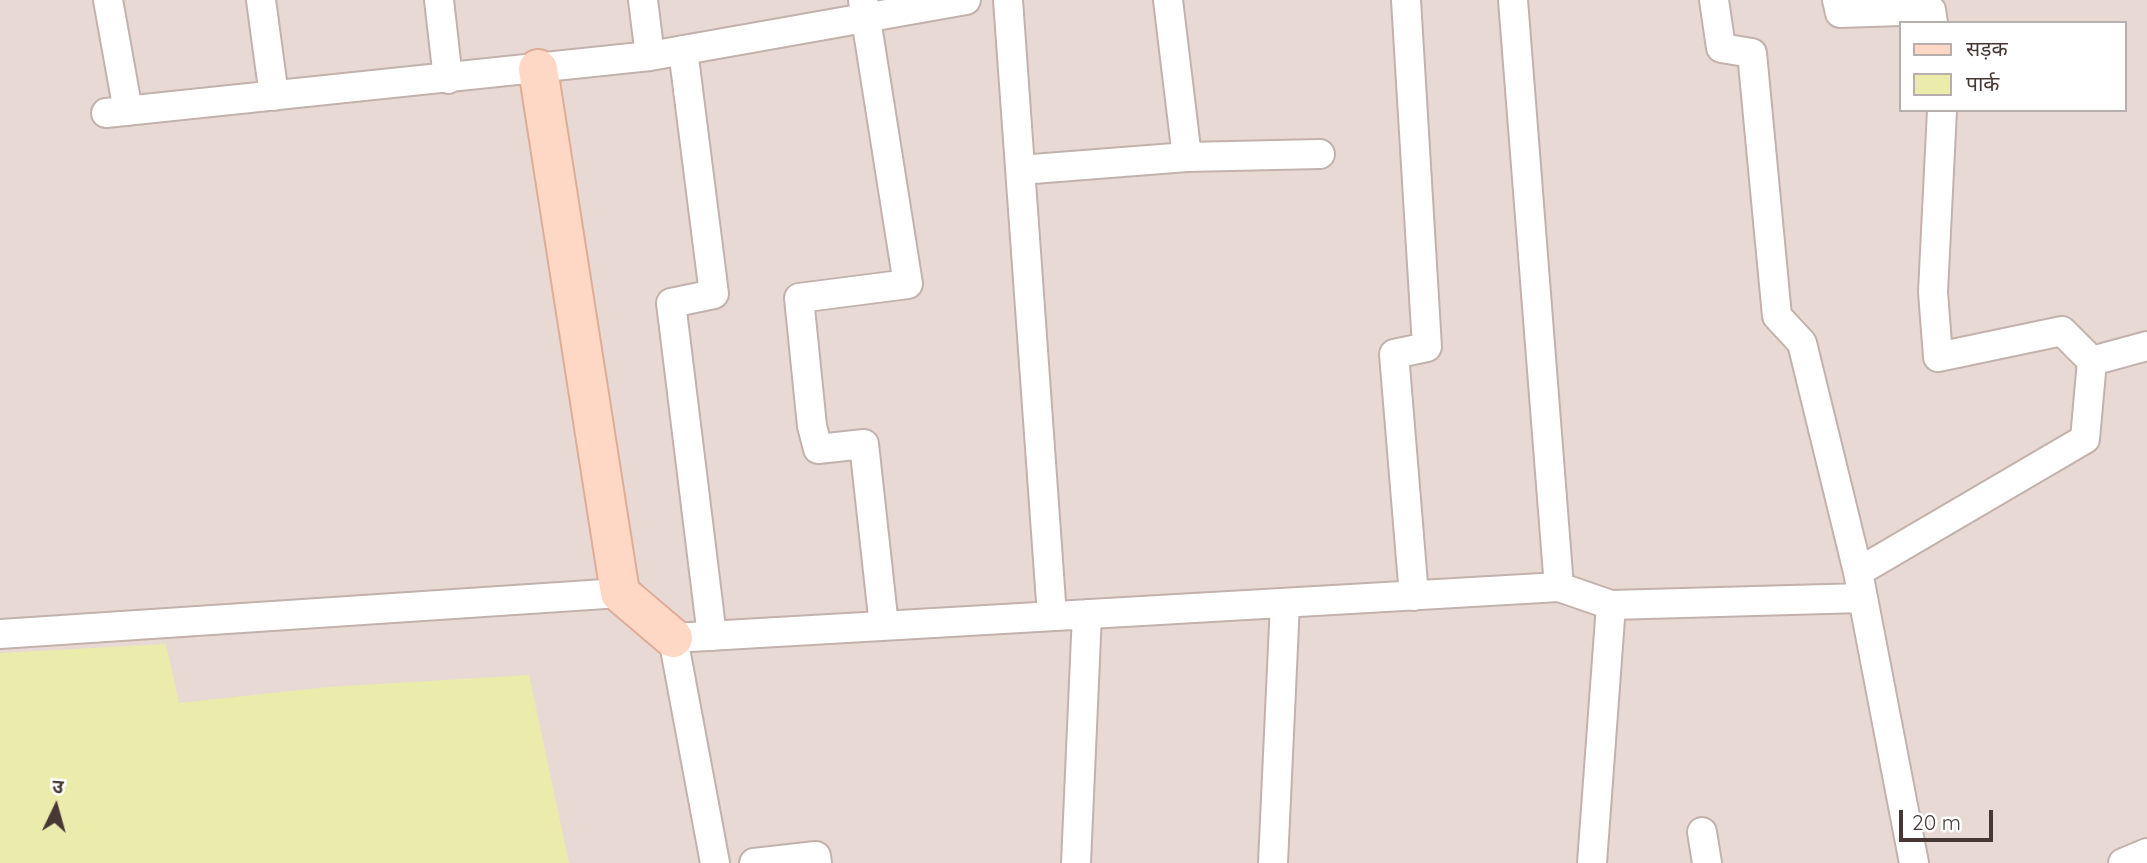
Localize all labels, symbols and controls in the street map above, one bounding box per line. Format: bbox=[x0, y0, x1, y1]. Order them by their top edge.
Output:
legend bbox=[1898, 21, 2126, 112]
text: सड़क bbox=[1966, 35, 2008, 61]
text: पार्क bbox=[1966, 70, 2000, 96]
north arrow bbox=[21, 772, 91, 842]
text: उ bbox=[51, 774, 64, 799]
scale bar bbox=[1902, 796, 1996, 840]
text: 20 m bbox=[1912, 809, 1961, 835]

